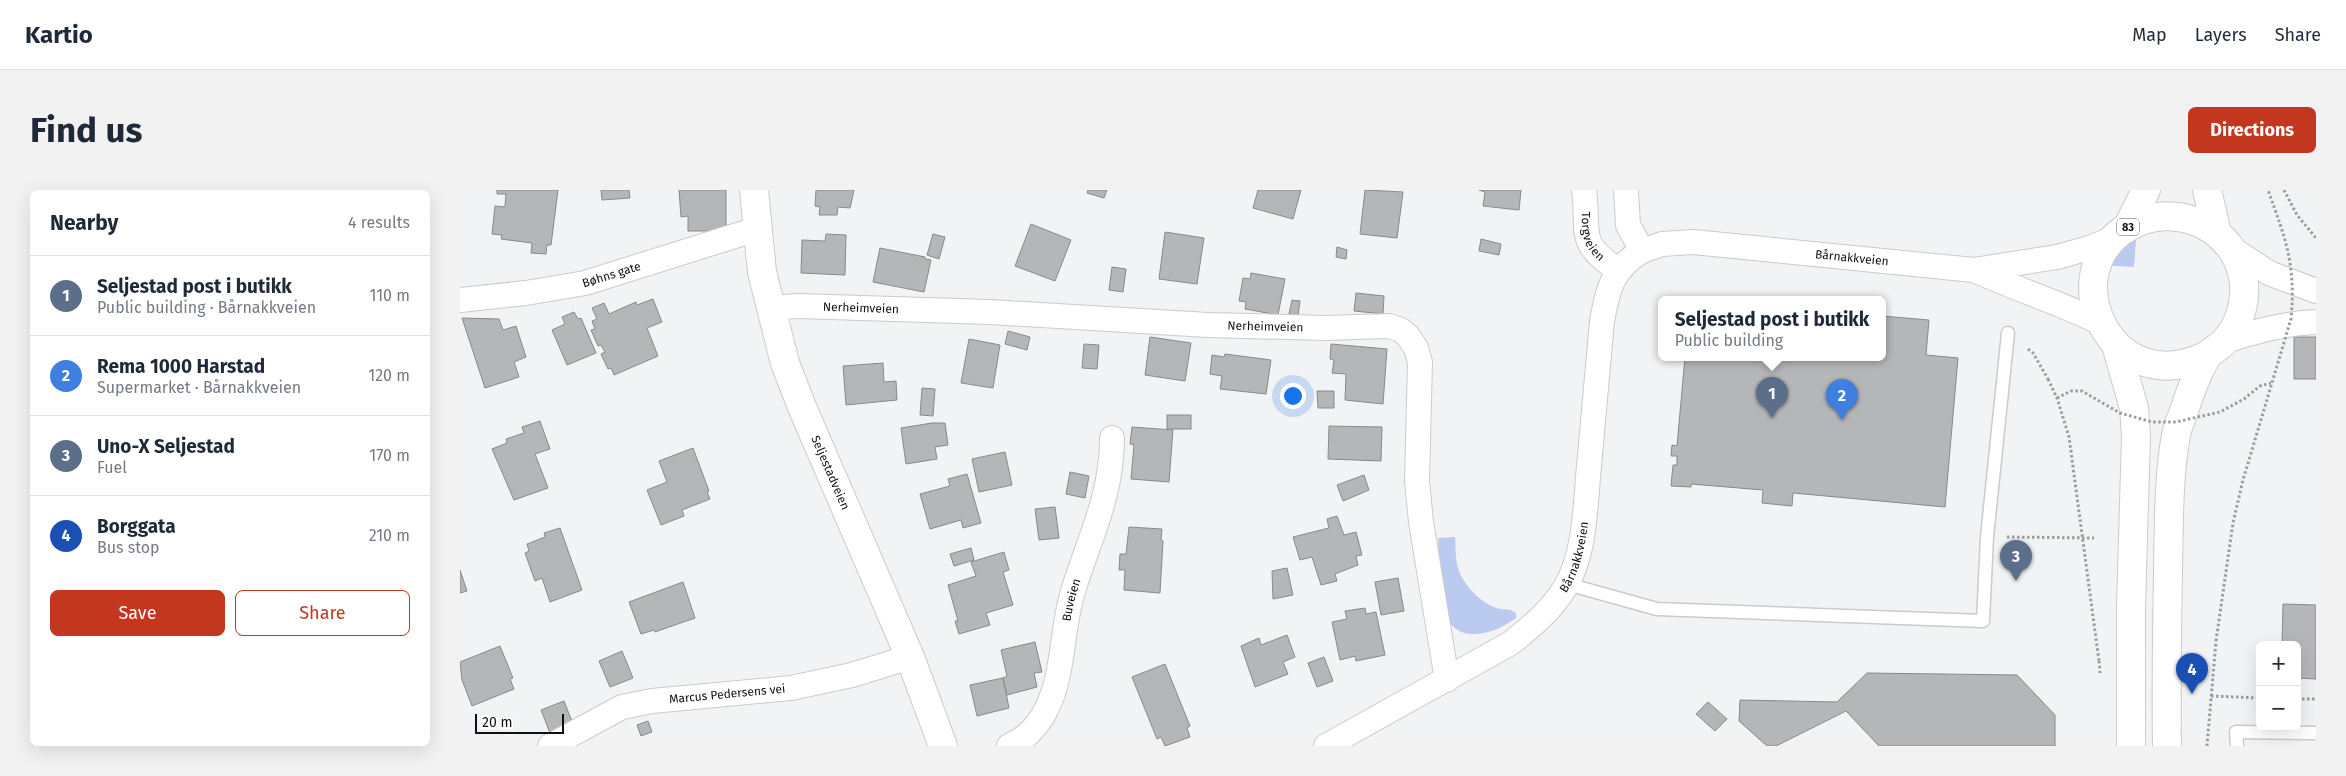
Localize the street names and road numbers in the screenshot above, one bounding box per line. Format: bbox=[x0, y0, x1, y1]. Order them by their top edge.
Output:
street label: Torgveien bbox=[1579, 212, 1607, 264]
road number: 83 bbox=[2117, 218, 2139, 236]
street label: Bårnakkveien bbox=[1815, 247, 1889, 268]
street label: Bøhns gate bbox=[581, 259, 642, 290]
street label: Nerheimveien bbox=[823, 300, 899, 316]
street label: Nerheimveien bbox=[1227, 318, 1304, 334]
street label: Seljestadveien bbox=[808, 433, 853, 512]
street label: Bårnakkveien bbox=[1557, 521, 1591, 595]
street label: Buveien bbox=[1059, 577, 1084, 622]
street label: Marcus Pedersens vei bbox=[668, 682, 786, 706]

